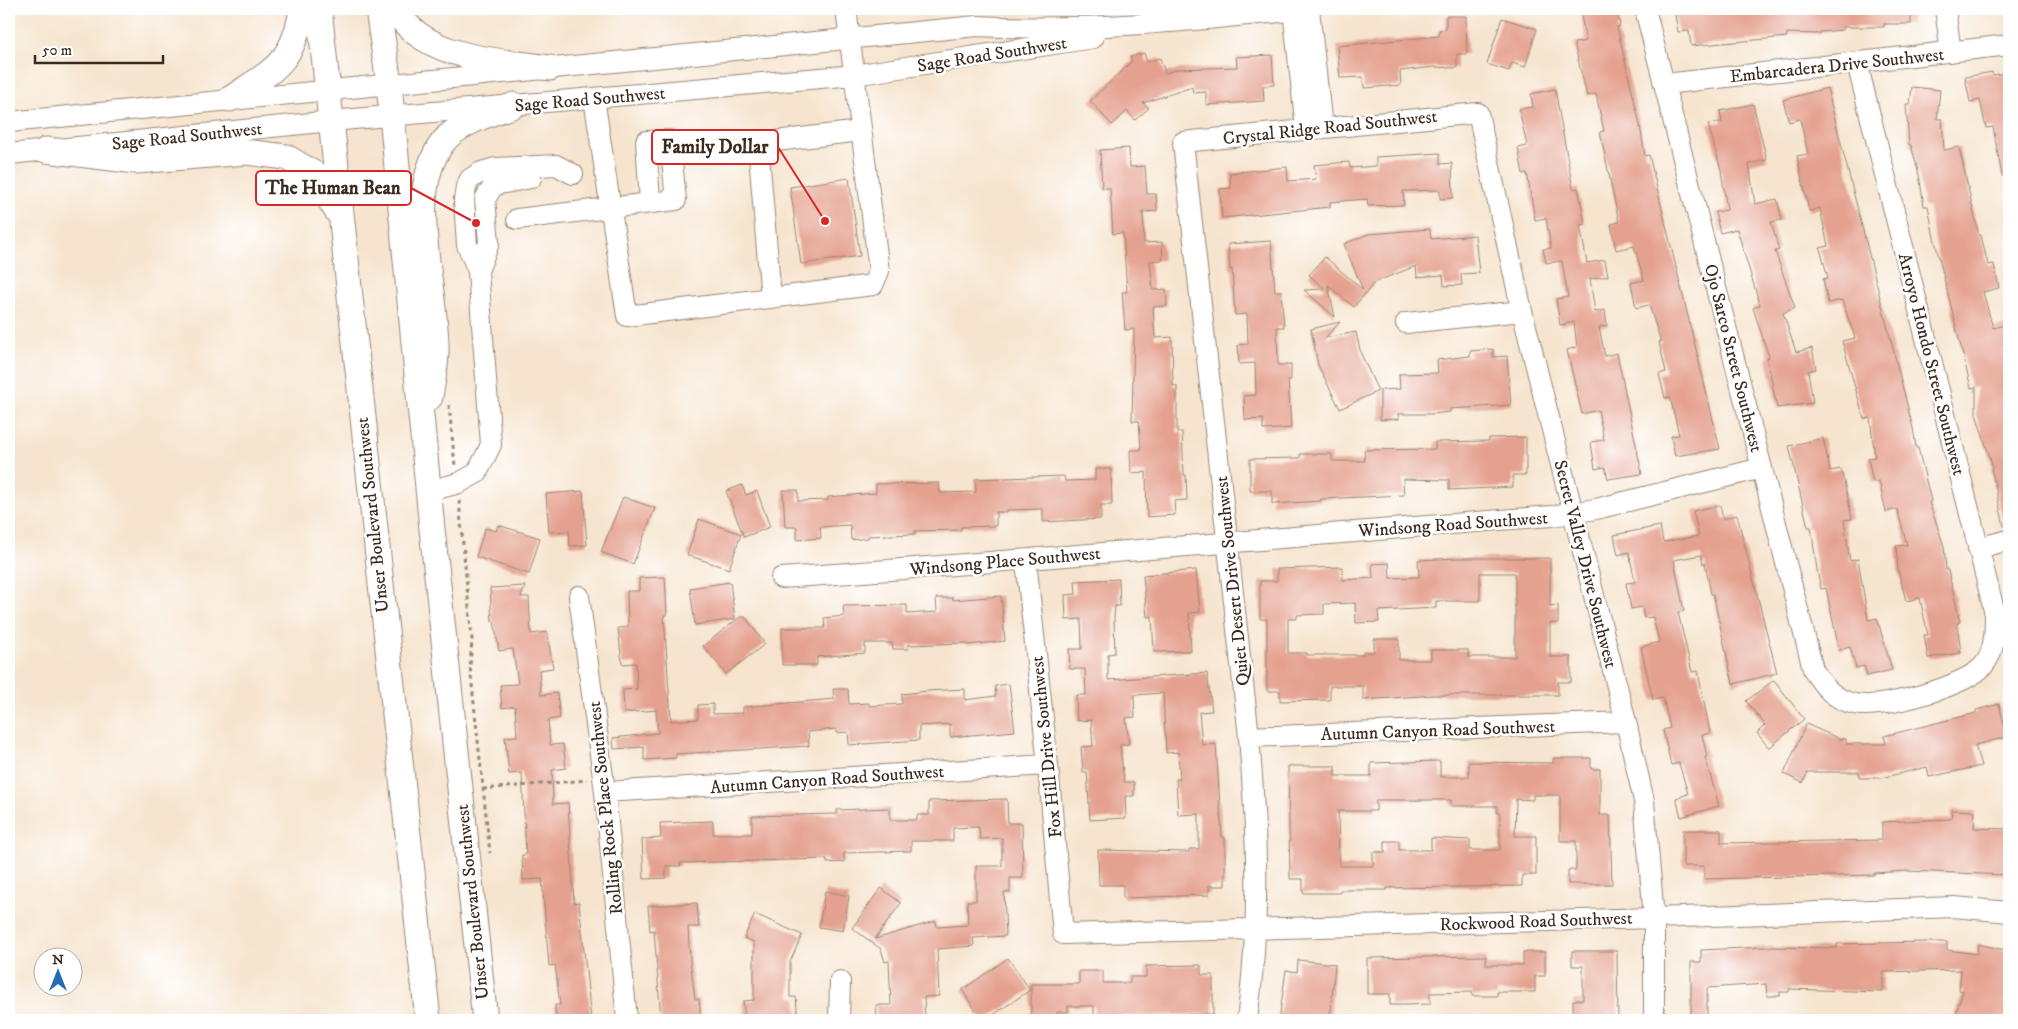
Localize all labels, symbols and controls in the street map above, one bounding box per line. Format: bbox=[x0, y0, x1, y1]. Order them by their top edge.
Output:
scale bar bbox=[35, 32, 162, 64]
street label: Sage Road Southwest bbox=[916, 32, 1069, 78]
text: 50 m bbox=[42, 41, 72, 60]
street label: Embarcadera Drive Southwest bbox=[1729, 44, 1946, 88]
street label: Sage Road Southwest bbox=[514, 82, 666, 118]
street label: Crystal Ridge Road Southwest bbox=[1222, 106, 1439, 150]
street label: Sage Road Southwest bbox=[111, 118, 264, 156]
callout: Family Dollar bbox=[652, 130, 778, 164]
text: Family Dollar bbox=[662, 136, 769, 159]
callout: The Human Bean bbox=[256, 171, 411, 205]
text: The Human Bean bbox=[264, 177, 402, 200]
street label: Arroyo Hondo Street Southwest bbox=[1893, 251, 1969, 478]
street label: Ojo Sarco Street Southwest bbox=[1699, 262, 1767, 455]
street label: Unser Boulevard Southwest bbox=[352, 416, 394, 614]
street label: Secret Valley Drive Southwest bbox=[1549, 458, 1622, 671]
street label: Quiet Desert Drive Southwest bbox=[1211, 475, 1255, 687]
street label: Windsong Road Southwest bbox=[1356, 507, 1549, 543]
street label: Windsong Place Southwest bbox=[908, 543, 1102, 581]
street label: Fox Hill Drive Southwest bbox=[1026, 655, 1067, 839]
street label: Rolling Rock Place Southwest bbox=[584, 700, 628, 916]
street label: Autumn Canyon Road Southwest bbox=[1320, 716, 1556, 746]
street label: Autumn Canyon Road Southwest bbox=[709, 761, 945, 799]
street label: Unser Boulevard Southwest bbox=[452, 803, 494, 1001]
street label: Rockwood Road Southwest bbox=[1439, 908, 1633, 936]
north arrow bbox=[32, 946, 82, 996]
text: N bbox=[52, 951, 64, 969]

